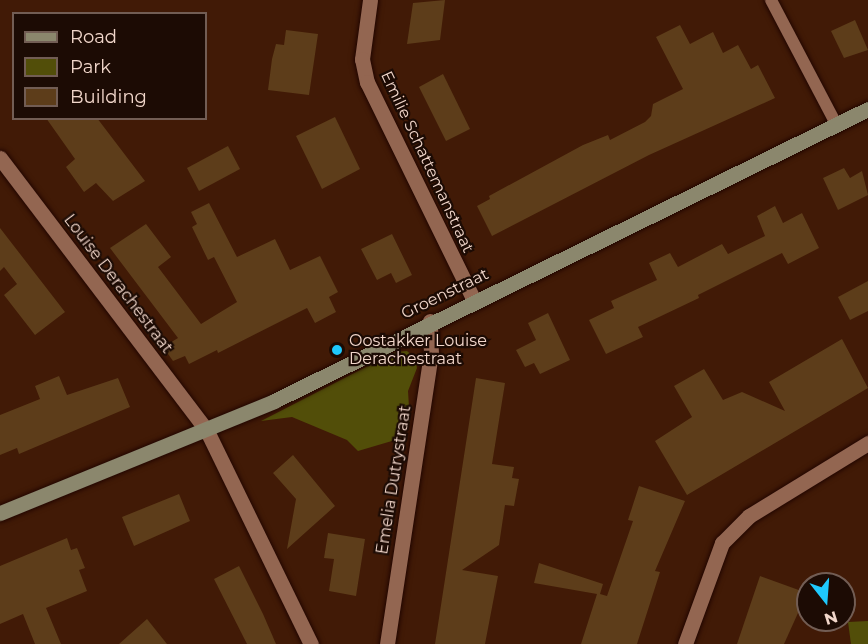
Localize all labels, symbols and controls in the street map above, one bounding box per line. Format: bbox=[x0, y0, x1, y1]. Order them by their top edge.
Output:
legend bbox=[12, 12, 207, 120]
text: Road bbox=[70, 26, 117, 48]
text: Park bbox=[70, 56, 111, 78]
street label: Emilie Schattemanstraat bbox=[376, 68, 478, 256]
text: Building bbox=[70, 86, 147, 108]
street label: Louise Derachestraat bbox=[59, 211, 177, 357]
street label: Groenstraat bbox=[398, 265, 492, 323]
place label: Oostakker Louise Derachestraat bbox=[349, 331, 487, 369]
marker: Oostakker Louise Derachestraat bbox=[330, 343, 344, 357]
street label: Emelia Dutrystraat bbox=[373, 404, 415, 556]
north arrow bbox=[796, 572, 856, 632]
text: N bbox=[822, 607, 840, 629]

